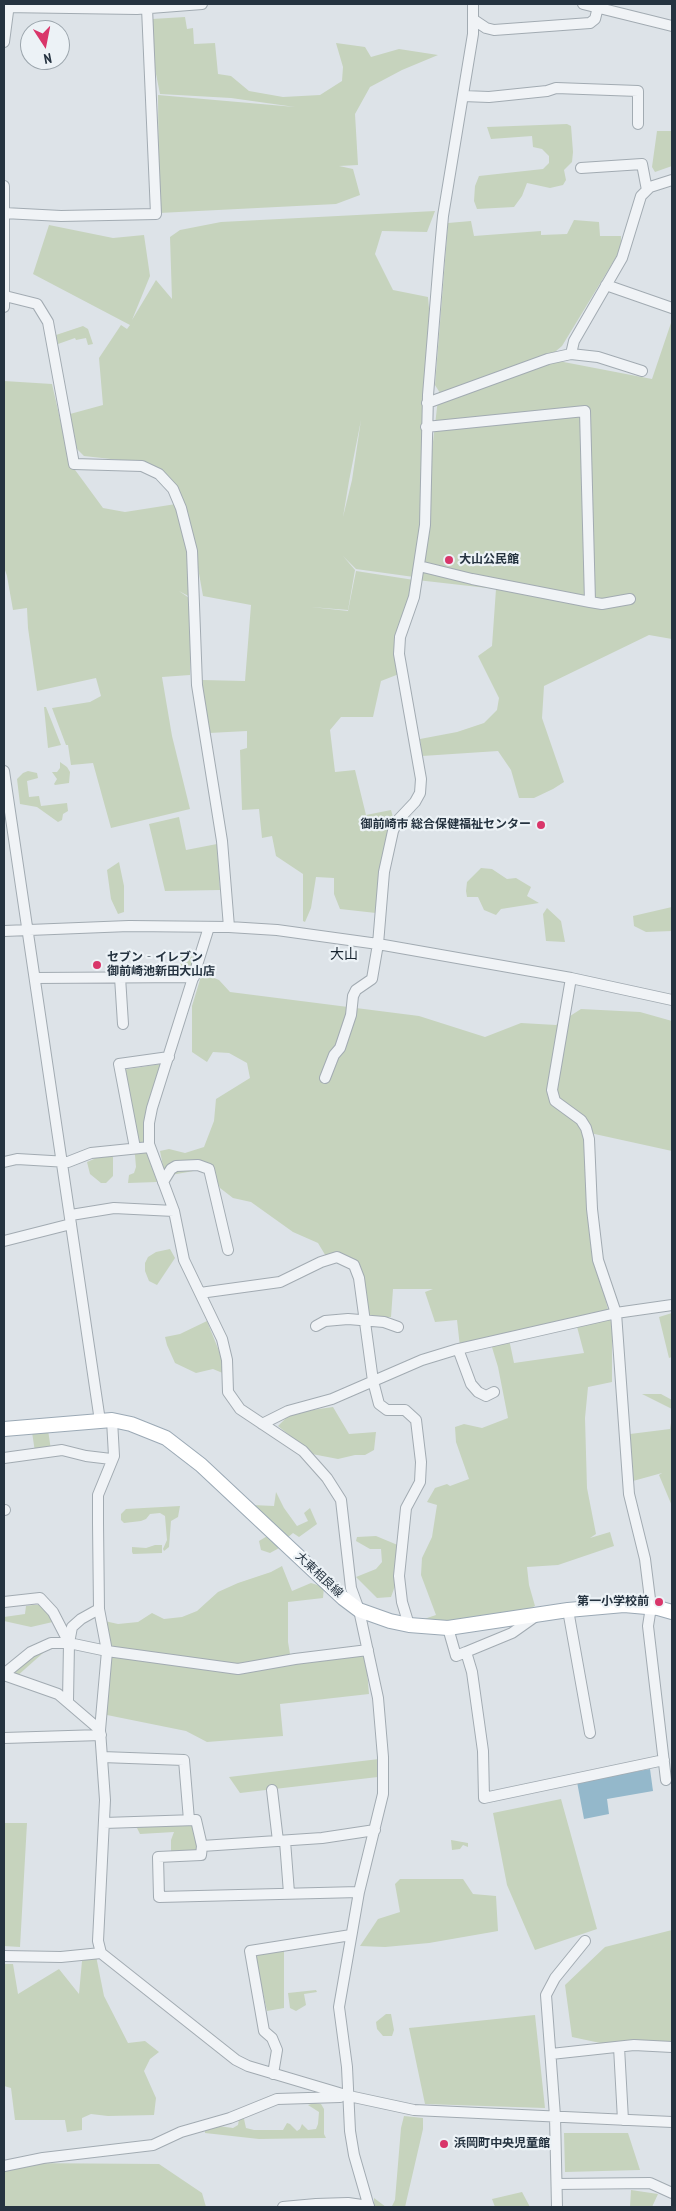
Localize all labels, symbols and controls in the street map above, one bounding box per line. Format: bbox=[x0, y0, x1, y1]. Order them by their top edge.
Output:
north arrow bbox=[20, 20, 70, 70]
text: N bbox=[42, 49, 53, 68]
place label: 大山公民館 bbox=[459, 553, 519, 567]
marker: 大山公民館 bbox=[443, 554, 455, 566]
place label: 御前崎市 総合保健福祉センター bbox=[361, 818, 531, 832]
marker: 御前崎市 総合保健福祉センター bbox=[535, 819, 547, 831]
district label: 大山 bbox=[330, 947, 358, 963]
place label: セブン‐イレブン 御前崎池新田大山店 bbox=[107, 951, 215, 979]
marker: セブン‐イレブン 御前崎池新田大山店 bbox=[91, 959, 103, 971]
street label: 大東相良線 bbox=[292, 1549, 346, 1601]
place label: 第一小学校前 bbox=[577, 1595, 649, 1609]
marker: 第一小学校前 bbox=[653, 1596, 665, 1608]
place label: 浜岡町中央児童館 bbox=[454, 2137, 550, 2151]
marker: 浜岡町中央児童館 bbox=[438, 2138, 450, 2150]

